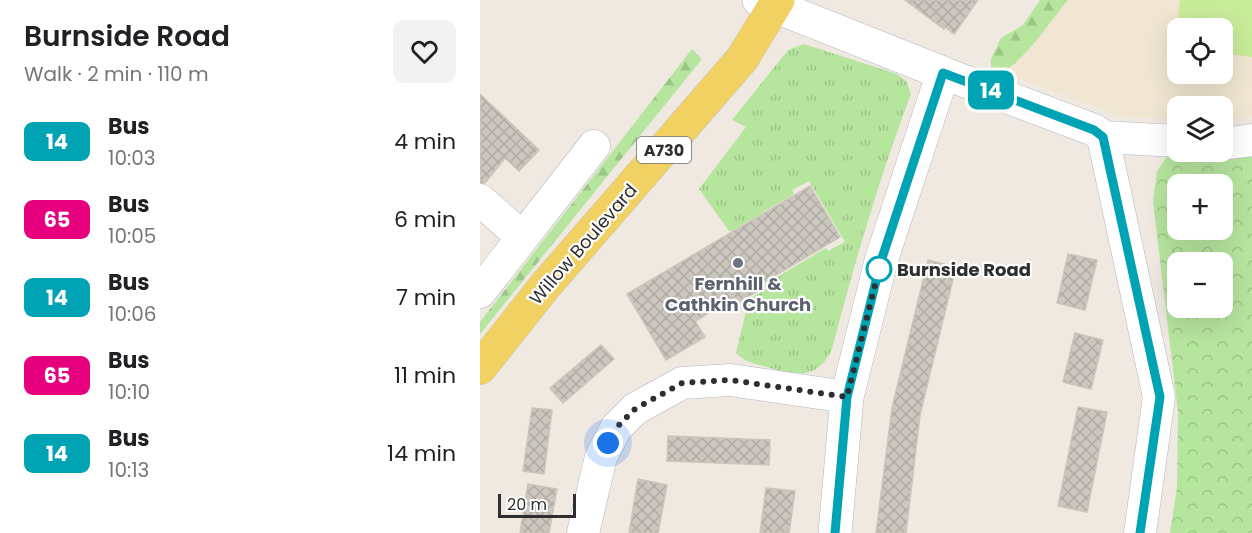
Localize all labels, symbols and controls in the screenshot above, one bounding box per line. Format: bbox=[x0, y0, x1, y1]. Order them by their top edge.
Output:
text: Burnside Road bbox=[24, 17, 230, 56]
map controls bbox=[1167, 18, 1233, 318]
button: locate bbox=[1167, 18, 1233, 84]
button: heart bbox=[393, 20, 456, 83]
text: Walk · 2 min · 110 m bbox=[24, 60, 209, 88]
line badge: 14 bbox=[964, 70, 1018, 110]
text: 14 bbox=[980, 76, 1002, 105]
button: layers bbox=[1167, 96, 1233, 162]
text: Bus bbox=[108, 111, 150, 142]
text: 4 min bbox=[394, 126, 456, 157]
text: 14 bbox=[46, 127, 68, 156]
road number: A730 bbox=[637, 137, 691, 163]
text: 10:03 bbox=[108, 144, 156, 172]
button: + bbox=[1167, 174, 1233, 240]
street label: Willow Boulevard bbox=[523, 178, 643, 310]
text: Bus bbox=[108, 189, 150, 220]
text: 6 min bbox=[394, 204, 456, 235]
text: 65 bbox=[43, 205, 71, 234]
text: 10:05 bbox=[108, 222, 156, 250]
button: − bbox=[1167, 252, 1233, 318]
marker: Fernhill & Cathkin Church bbox=[731, 256, 745, 270]
marker: Burnside Road bbox=[866, 256, 892, 282]
place label: Burnside Road bbox=[897, 257, 1031, 282]
text: Bus bbox=[108, 267, 150, 298]
place label: Fernhill & Cathkin Church bbox=[665, 271, 811, 317]
text: 7 min bbox=[396, 282, 456, 313]
text: 14 bbox=[46, 283, 68, 312]
text: 10:06 bbox=[108, 300, 156, 328]
text: Bus bbox=[108, 345, 150, 376]
text: 11 min bbox=[394, 360, 456, 391]
text: 65 bbox=[43, 361, 71, 390]
text: 10:10 bbox=[108, 378, 150, 406]
text: Bus bbox=[108, 423, 150, 454]
your location bbox=[593, 428, 623, 458]
text: 14 min bbox=[387, 438, 456, 469]
text: 14 bbox=[46, 439, 68, 468]
text: 10:13 bbox=[108, 456, 149, 484]
scale bar bbox=[498, 491, 576, 518]
text: 20 m bbox=[507, 493, 547, 516]

